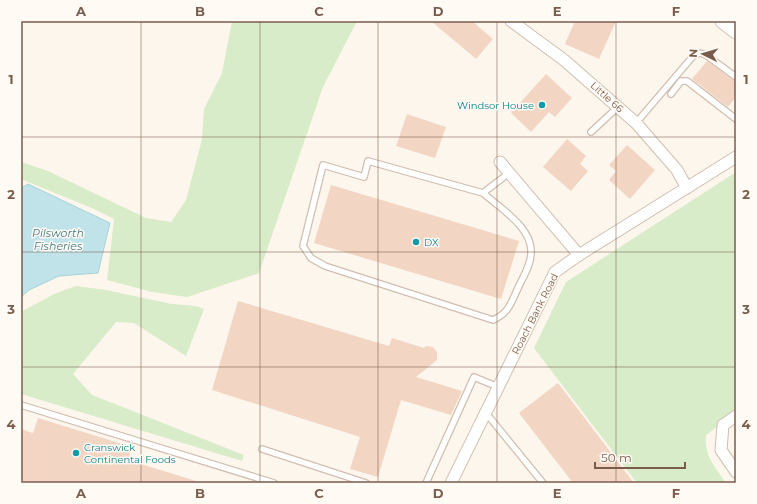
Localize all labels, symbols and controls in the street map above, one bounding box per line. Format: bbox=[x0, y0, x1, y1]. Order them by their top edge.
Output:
text: A bbox=[75, 3, 87, 19]
text: B bbox=[195, 3, 205, 19]
text: C bbox=[314, 3, 324, 19]
text: D bbox=[433, 3, 444, 19]
text: E bbox=[553, 3, 562, 19]
text: F bbox=[672, 3, 680, 19]
north arrow bbox=[683, 34, 723, 74]
text: N bbox=[686, 48, 700, 58]
text: 1 bbox=[8, 71, 14, 87]
text: 1 bbox=[743, 71, 749, 87]
street label: Little 66 bbox=[588, 79, 626, 115]
place label: Windsor House bbox=[457, 99, 534, 112]
marker: Windsor House bbox=[537, 100, 547, 110]
text: 2 bbox=[7, 186, 15, 202]
text: 2 bbox=[742, 186, 750, 202]
water label: Pilsworth Fisheries bbox=[32, 226, 84, 253]
place label: DX bbox=[424, 236, 439, 249]
marker: DX bbox=[411, 237, 421, 247]
street label: Roach Bank Road bbox=[509, 271, 561, 357]
text: 3 bbox=[6, 301, 15, 317]
text: 3 bbox=[741, 301, 750, 317]
text: 4 bbox=[7, 416, 16, 432]
text: 4 bbox=[742, 416, 751, 432]
place label: Cranswick Continental Foods bbox=[84, 441, 176, 466]
scale bar bbox=[595, 444, 685, 470]
marker: Cranswick Continental Foods bbox=[71, 448, 81, 458]
text: 50 m bbox=[601, 450, 632, 465]
text: A bbox=[75, 485, 87, 501]
text: B bbox=[195, 485, 205, 501]
text: C bbox=[314, 485, 324, 501]
text: D bbox=[433, 485, 444, 501]
text: E bbox=[553, 485, 562, 501]
text: F bbox=[672, 485, 680, 501]

